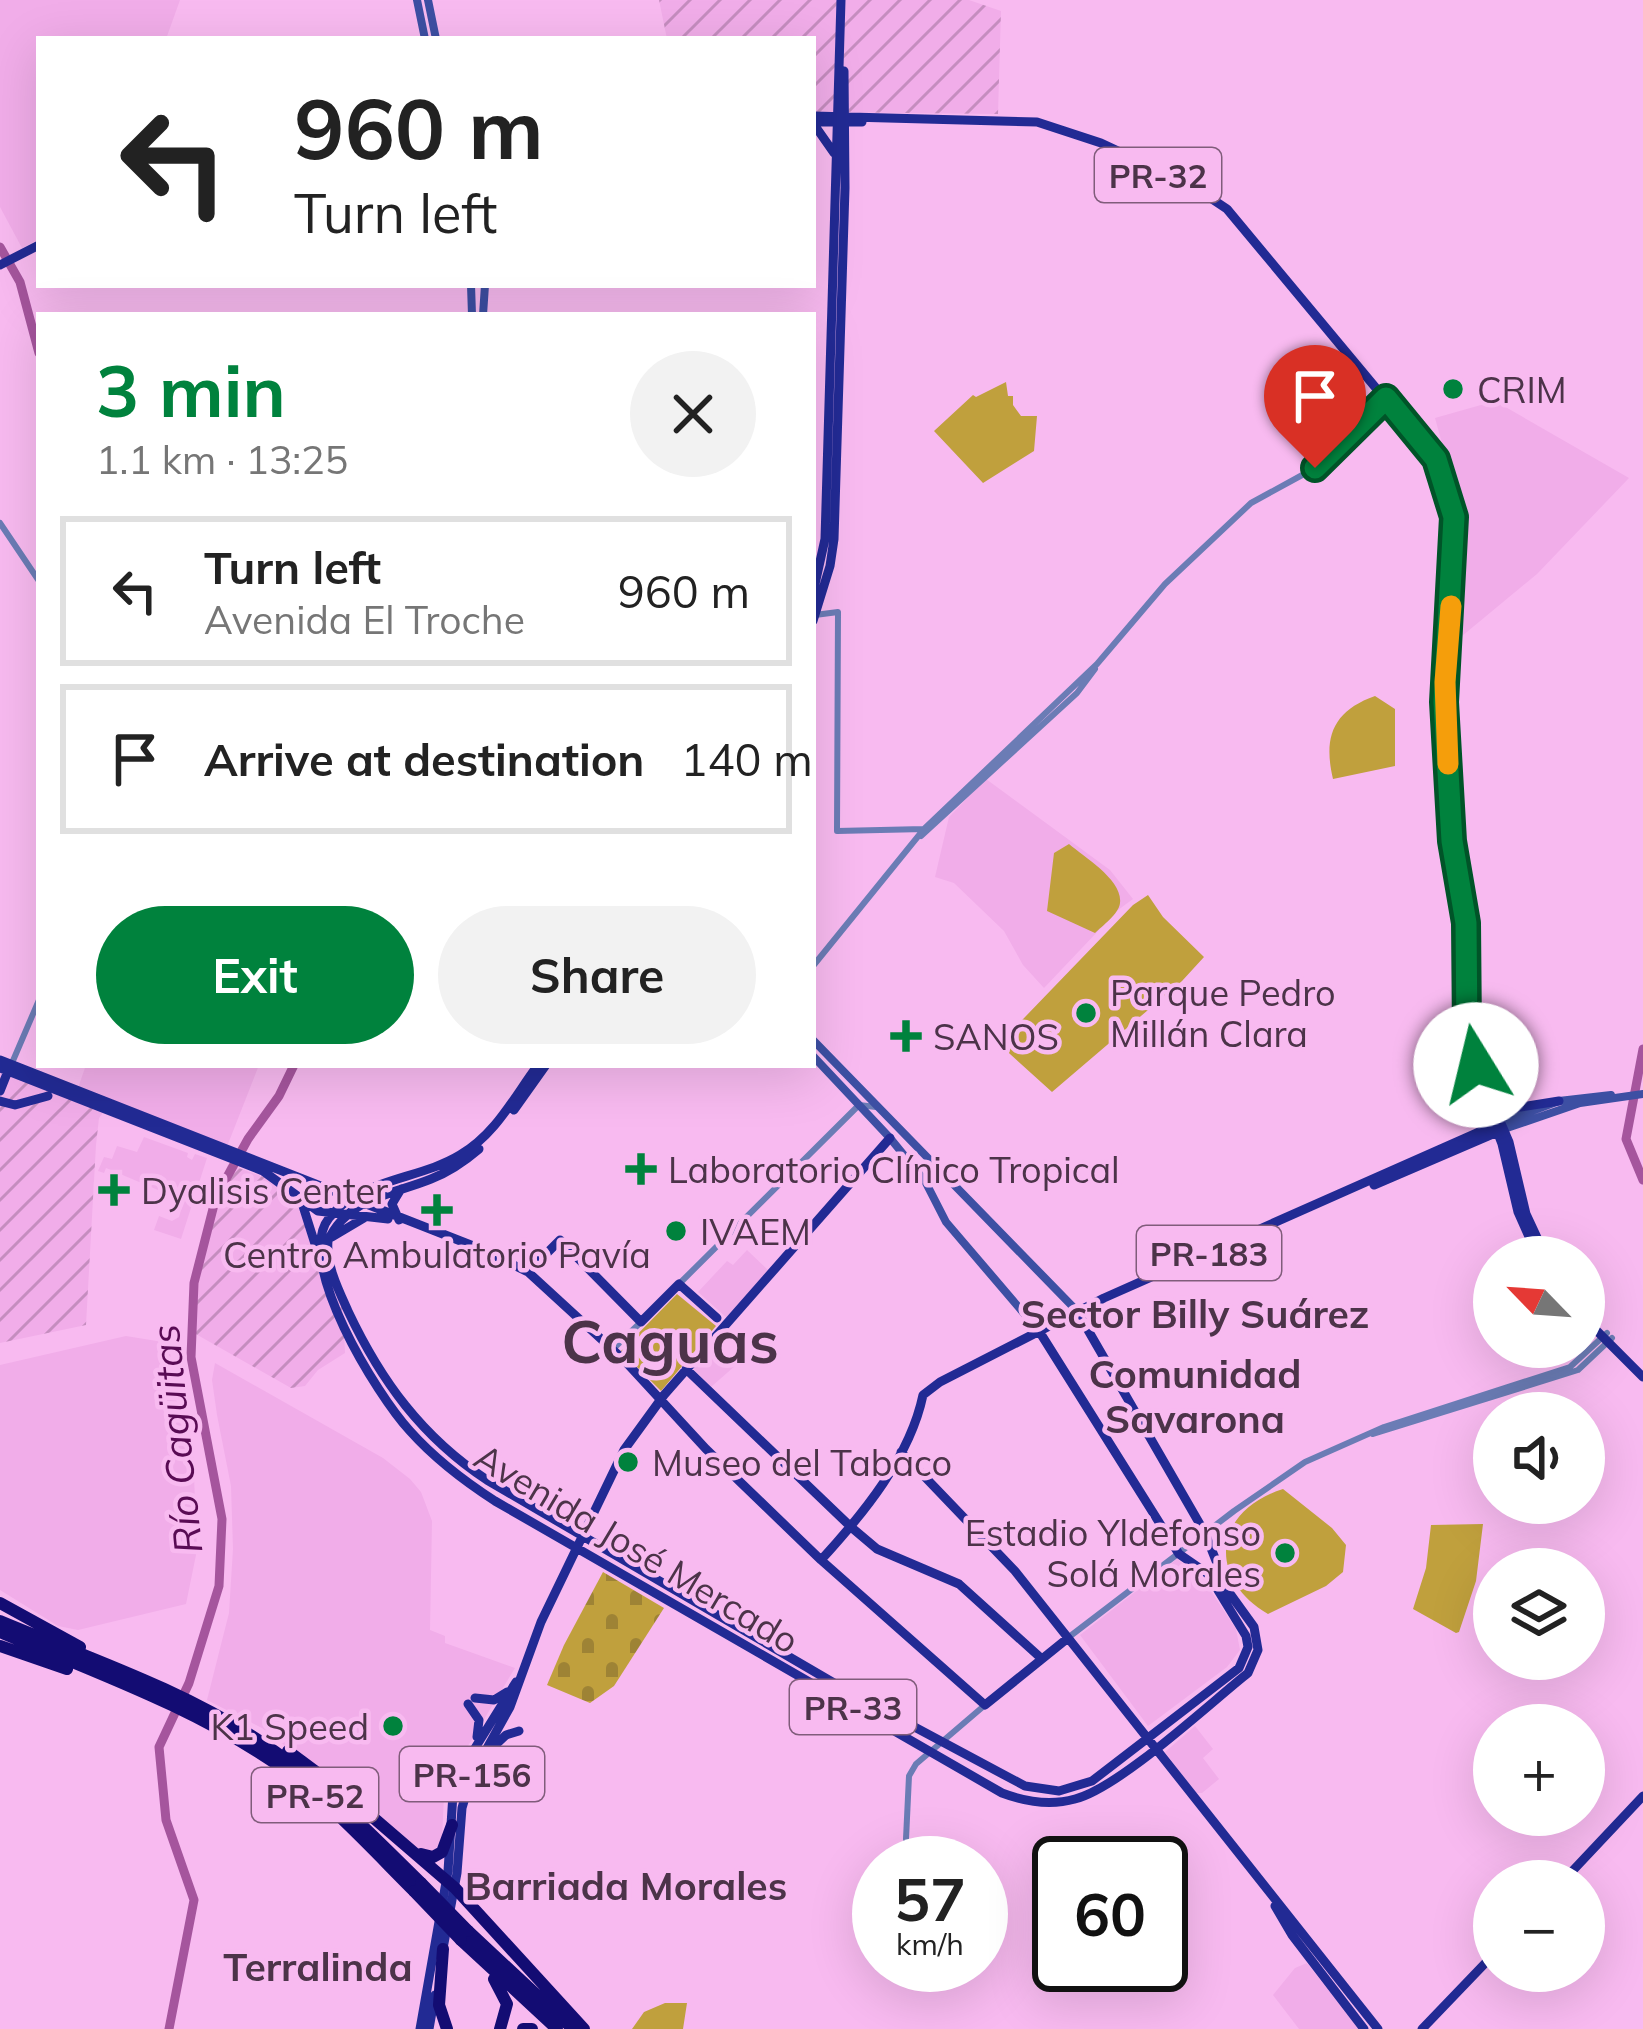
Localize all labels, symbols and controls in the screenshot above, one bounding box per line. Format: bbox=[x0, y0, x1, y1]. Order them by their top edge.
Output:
text: 960 m bbox=[294, 75, 544, 180]
icon: left bbox=[96, 84, 252, 240]
road number: PR-32 bbox=[1095, 148, 1221, 202]
text: Turn left bbox=[294, 179, 497, 247]
text: 3 min bbox=[96, 345, 286, 435]
pin bbox=[1264, 345, 1366, 468]
button: close bbox=[630, 351, 756, 477]
icon: arrive bbox=[1282, 363, 1348, 429]
place label: CRIM bbox=[1477, 367, 1567, 412]
marker: CRIM bbox=[1440, 376, 1466, 402]
text: 1.1 km · 13:25 bbox=[96, 435, 348, 484]
text: Turn left bbox=[204, 539, 381, 595]
icon: left bbox=[102, 558, 168, 624]
text: 960 m bbox=[618, 563, 750, 619]
text: Avenida El Troche bbox=[204, 595, 525, 644]
icon: arrive bbox=[102, 726, 168, 792]
text: Arrive at destination bbox=[204, 731, 644, 787]
text: 140 m bbox=[680, 731, 813, 787]
button: Exit bbox=[96, 906, 414, 1044]
button: Share bbox=[438, 906, 756, 1044]
place label: Parque Pedro Millán Clara bbox=[1110, 970, 1336, 1056]
marker: Parque Pedro Millán Clara bbox=[1073, 1000, 1099, 1026]
position arrow bbox=[1413, 1002, 1539, 1128]
place label: SANOS bbox=[933, 1014, 1059, 1059]
marker: SANOS bbox=[890, 1020, 922, 1052]
place label: Laboratorio Clínico Tropical bbox=[668, 1147, 1120, 1192]
marker: Laboratorio Clínico Tropical bbox=[625, 1153, 657, 1185]
place label: Dyalisis Center bbox=[141, 1168, 388, 1213]
marker: Dyalisis Center bbox=[98, 1174, 130, 1206]
marker: Centro Ambulatorio Pavía bbox=[421, 1194, 453, 1226]
place label: IVAEM bbox=[700, 1209, 811, 1254]
marker: IVAEM bbox=[663, 1218, 689, 1244]
road number: PR-183 bbox=[1137, 1226, 1281, 1280]
place label: Centro Ambulatorio Pavía bbox=[223, 1232, 651, 1277]
north arrow bbox=[1473, 1236, 1605, 1368]
map controls bbox=[1473, 1236, 1605, 1992]
district label: Sector Billy Suárez bbox=[1021, 1289, 1369, 1338]
district label: Caguas bbox=[561, 1303, 779, 1378]
water label: Río Cagüitas bbox=[140, 1322, 212, 1556]
district label: Comunidad Savarona bbox=[1089, 1349, 1301, 1443]
button: sound bbox=[1473, 1392, 1605, 1524]
street label: Avenida José Mercado bbox=[467, 1433, 807, 1663]
place label: Museo del Tabaco bbox=[652, 1440, 952, 1485]
marker: Museo del Tabaco bbox=[615, 1449, 641, 1475]
place label: Estadio Yldefonso Solá Morales bbox=[965, 1510, 1261, 1596]
marker: Estadio Yldefonso Solá Morales bbox=[1272, 1540, 1298, 1566]
button: layers bbox=[1473, 1548, 1605, 1680]
road number: PR-33 bbox=[790, 1680, 916, 1734]
place label: K1 Speed bbox=[210, 1704, 369, 1749]
button: + bbox=[1473, 1704, 1605, 1836]
marker: K1 Speed bbox=[380, 1713, 406, 1739]
road number: PR-156 bbox=[400, 1747, 544, 1801]
road number: PR-52 bbox=[252, 1768, 378, 1822]
speed limit sign: 60 bbox=[1032, 1836, 1188, 1992]
button: − bbox=[1473, 1860, 1605, 1992]
district label: Barriada Morales bbox=[465, 1861, 787, 1910]
text: 57 bbox=[894, 1861, 966, 1936]
text: km/h bbox=[896, 1925, 964, 1963]
district label: Terralinda bbox=[223, 1942, 413, 1991]

